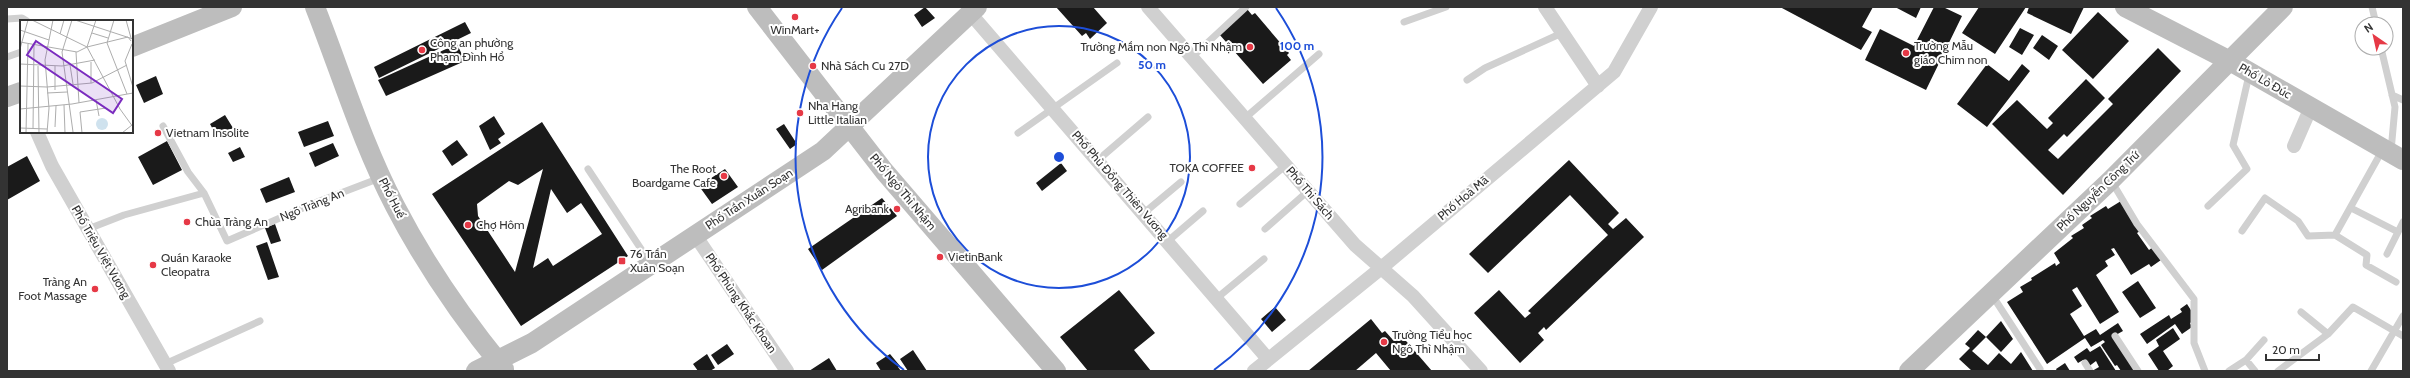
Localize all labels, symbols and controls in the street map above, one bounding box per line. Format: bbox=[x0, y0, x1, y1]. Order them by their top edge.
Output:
marker: WinMart+ bbox=[790, 12, 800, 22]
north arrow bbox=[2354, 16, 2394, 56]
inset map bbox=[20, 20, 133, 133]
text: N bbox=[2361, 20, 2376, 36]
place label: WinMart+ bbox=[771, 22, 819, 37]
place label: Công an phường Phạm Đình Hổ bbox=[430, 35, 514, 64]
text: 100 m bbox=[1280, 38, 1314, 53]
place label: Trường Mẫu giáo Chim non bbox=[1914, 38, 1988, 67]
place label: Trường Mầm non Ngô Thì Nhậm bbox=[1080, 39, 1242, 54]
marker: Trường Mầm non Ngô Thì Nhậm bbox=[1245, 42, 1255, 52]
marker: Công an phường Phạm Đình Hổ bbox=[417, 45, 427, 55]
marker: Trường Mẫu giáo Chim non bbox=[1901, 48, 1911, 58]
text: 50 m bbox=[1138, 57, 1166, 72]
place label: Nhà Sách Cu 27D bbox=[821, 58, 909, 73]
street label: Phố Lò Đúc bbox=[2236, 59, 2295, 102]
marker: Nhà Sách Cu 27D bbox=[808, 61, 818, 71]
place label: Nha Hang Little Italian bbox=[808, 98, 867, 127]
marker: Nha Hang Little Italian bbox=[795, 108, 805, 118]
place label: Vietnam Insolite bbox=[166, 125, 249, 140]
street label: Phố Phù Đổng Thiên Vương bbox=[1069, 127, 1172, 243]
marker: Vietnam Insolite bbox=[153, 128, 163, 138]
street label: Phố Nguyễn Công Trứ bbox=[2053, 147, 2143, 234]
street label: Phố Ngô Thì Nhậm bbox=[867, 150, 940, 233]
centre of rings bbox=[1052, 150, 1066, 164]
place label: TOKA COFFEE bbox=[1169, 160, 1244, 175]
place label: The Root Boardgame Cafe bbox=[632, 161, 716, 190]
marker: TOKA COFFEE bbox=[1247, 163, 1257, 173]
street label: Phố Thi Sách bbox=[1283, 163, 1337, 222]
street label: Phố Trần Xuân Soạn bbox=[702, 165, 795, 232]
marker: The Root Boardgame Cafe bbox=[719, 171, 729, 181]
street label: Phố Hoà Mã bbox=[1434, 172, 1491, 223]
street label: Phố Huế bbox=[376, 175, 409, 221]
street label: Ngõ Tràng An bbox=[278, 185, 346, 224]
place label: Agribank bbox=[845, 201, 890, 216]
street label: Phố Triệu Việt Vương bbox=[69, 202, 135, 302]
marker: Agribank bbox=[892, 204, 902, 214]
place label: Chùa Tràng An bbox=[195, 214, 268, 229]
marker: Chùa Tràng An bbox=[182, 217, 192, 227]
place label: Chợ Hôm bbox=[476, 217, 525, 232]
marker: Chợ Hôm bbox=[463, 220, 473, 230]
place label: 76 Trần Xuân Soạn bbox=[630, 246, 685, 275]
place label: VietinBank bbox=[948, 249, 1003, 264]
place label: Quán Karaoke Cleopatra bbox=[161, 250, 232, 279]
street label: Phố Phùng Khắc Khoan bbox=[702, 250, 781, 356]
marker: VietinBank bbox=[935, 252, 945, 262]
marker: 76 Trần Xuân Soạn bbox=[617, 256, 627, 266]
marker: Quán Karaoke Cleopatra bbox=[148, 260, 158, 270]
place label: Tràng An Foot Massage bbox=[18, 274, 87, 303]
marker: Tràng An Foot Massage bbox=[90, 284, 100, 294]
place label: Trường Tiểu học Ngô Thì Nhậm bbox=[1392, 327, 1472, 356]
scale bar bbox=[2266, 336, 2319, 362]
marker: Trường Tiểu học Ngô Thì Nhậm bbox=[1379, 337, 1389, 347]
text: 20 m bbox=[2272, 342, 2300, 357]

